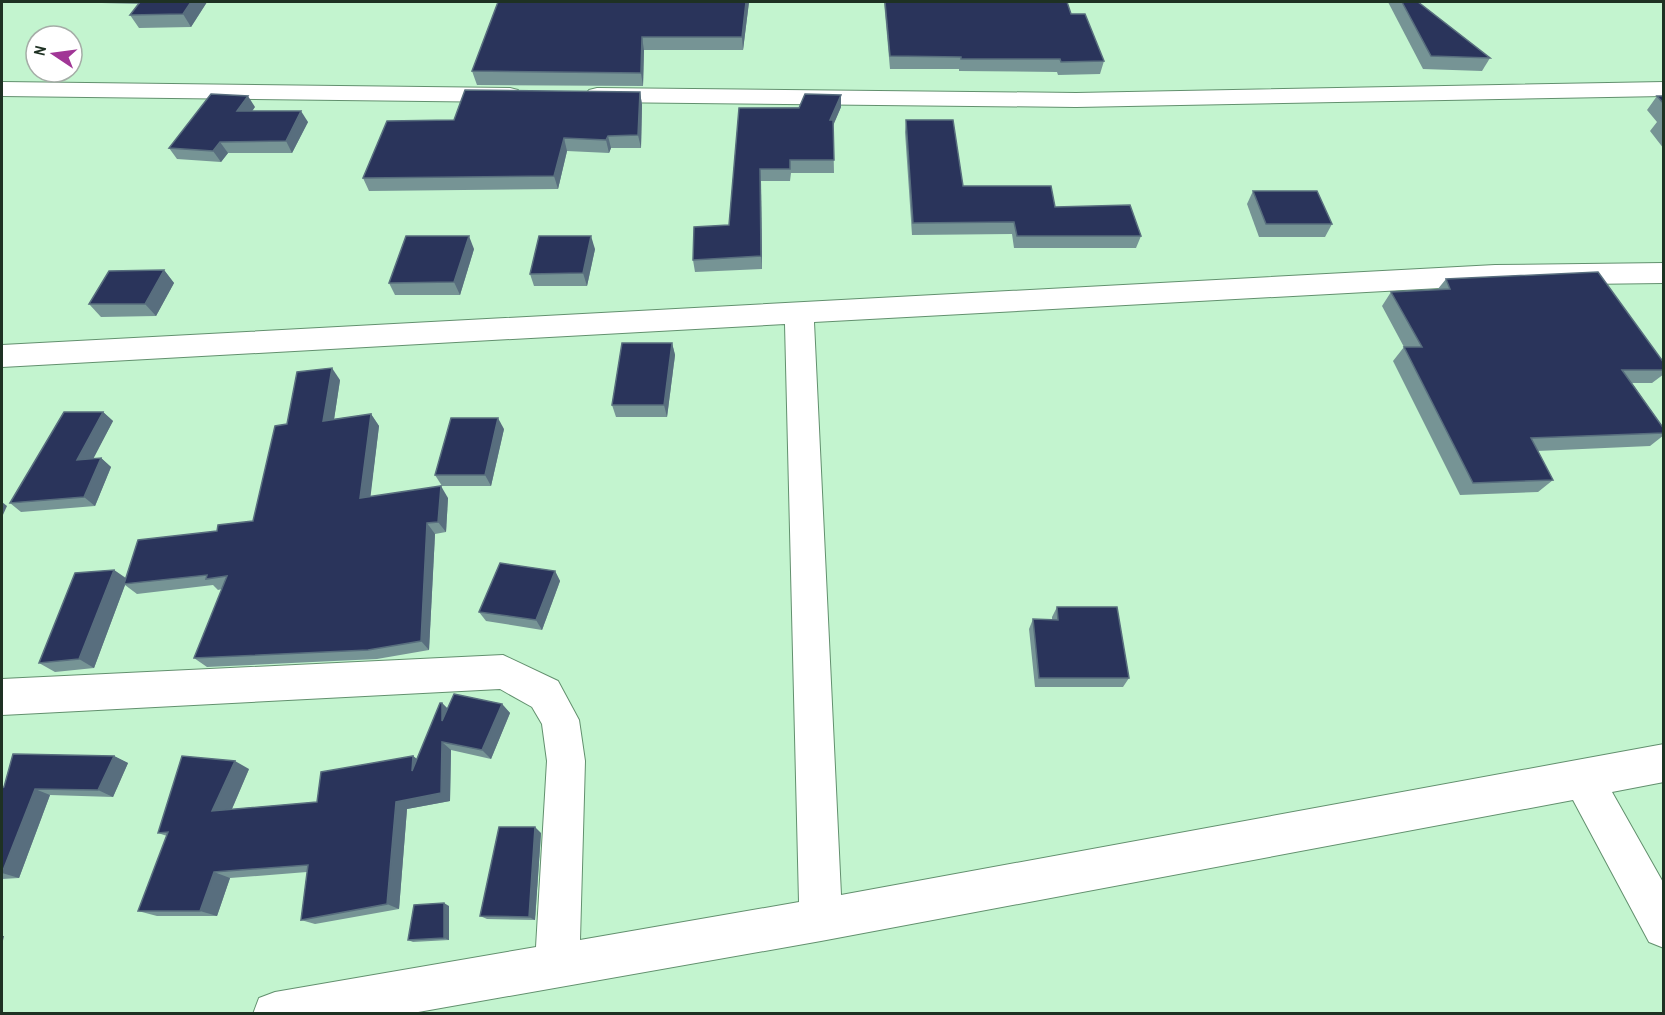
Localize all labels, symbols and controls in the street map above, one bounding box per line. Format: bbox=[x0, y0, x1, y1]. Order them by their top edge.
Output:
north arrow bbox=[24, 24, 84, 84]
text: N bbox=[28, 44, 51, 58]

